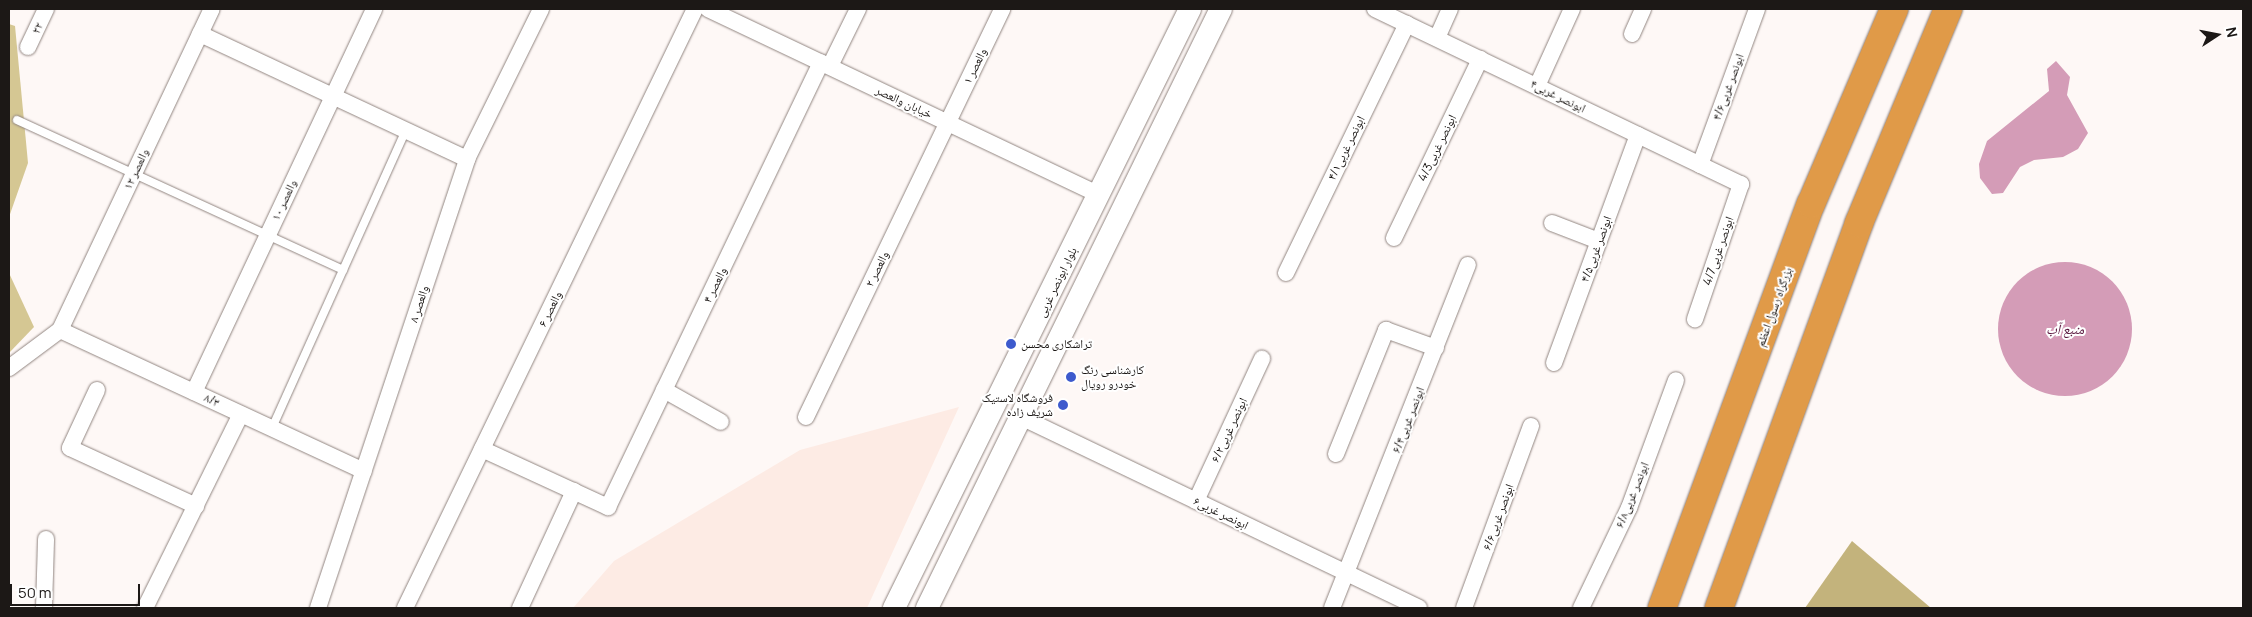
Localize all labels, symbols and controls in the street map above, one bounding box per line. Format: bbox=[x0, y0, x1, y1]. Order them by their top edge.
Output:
north arrow bbox=[2192, 10, 2242, 60]
street label: ۲۲ bbox=[28, 20, 46, 36]
text: N bbox=[2222, 25, 2243, 39]
street label: والعصر ۱ bbox=[960, 46, 990, 86]
street label: ۴/۶ابونصر غربی bbox=[1709, 52, 1747, 122]
street label: ۴ابونصر غربی bbox=[1528, 76, 1588, 116]
street label: خیابان والعصر bbox=[873, 83, 935, 121]
street label: 4/3ابونصر غربی bbox=[1415, 112, 1459, 184]
street label: ۴/۱ابونصر غربی bbox=[1324, 114, 1368, 182]
street label: والعصر ۱۲ bbox=[120, 146, 152, 192]
street label: والعصر ۱۰ bbox=[268, 177, 300, 223]
street label: ۴/۵ابونصر غربی bbox=[1577, 214, 1615, 284]
street label: 4/7ابونصر غربی bbox=[1699, 215, 1737, 287]
street label: بلوار ابونصر غربی bbox=[1034, 245, 1080, 319]
street label: والعصر ۲ bbox=[862, 249, 892, 289]
street label: والعصر ۴ bbox=[700, 265, 730, 305]
street label: بزرگراه رسول اعظم bbox=[1753, 265, 1795, 349]
street label: والعصر ۸ bbox=[406, 284, 432, 324]
street label: والعصر ۶ bbox=[535, 289, 565, 329]
water label: منبع آب bbox=[2046, 321, 2084, 337]
place label: تراشکاری محسن bbox=[1021, 337, 1092, 351]
marker: تراشکاری محسن bbox=[1005, 338, 1017, 350]
place label: کارشناسی رنگ خودرو رویال bbox=[1081, 363, 1144, 391]
marker: کارشناسی رنگ خودرو رویال bbox=[1065, 371, 1077, 383]
street label: ۶/۴ابونصر غربی bbox=[1389, 385, 1427, 455]
street label: ۸/۳ bbox=[202, 390, 222, 410]
place label: فروشگاه لاستیک شریف زاده bbox=[982, 391, 1053, 419]
street label: ۶/۲ابونصر غربی bbox=[1208, 395, 1250, 465]
marker: فروشگاه لاستیک شریف زاده bbox=[1057, 399, 1069, 411]
street label: ۶/۸ابونصر غربی bbox=[1612, 460, 1652, 530]
street label: ۶/۶ابونصر غربی bbox=[1479, 482, 1517, 552]
street label: ۶ابونصر غربی bbox=[1191, 493, 1251, 533]
scale bar bbox=[12, 574, 142, 606]
text: 50 m bbox=[18, 582, 52, 603]

